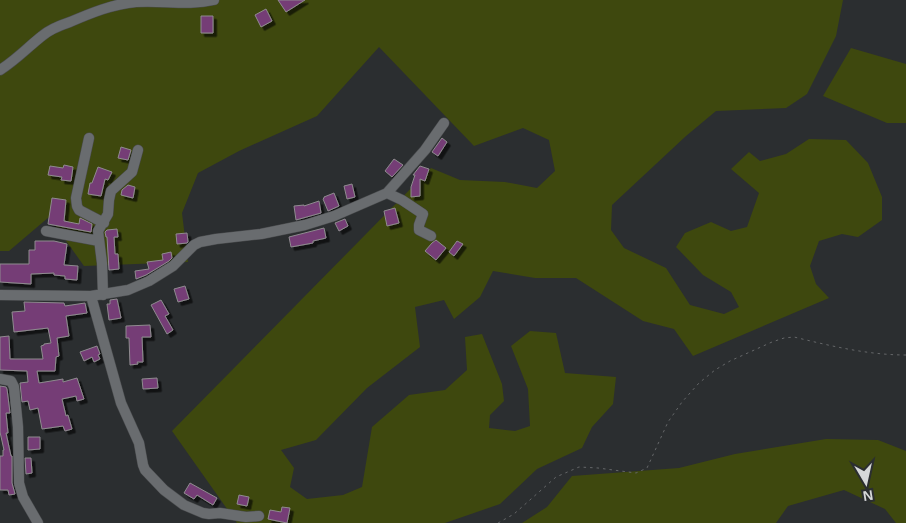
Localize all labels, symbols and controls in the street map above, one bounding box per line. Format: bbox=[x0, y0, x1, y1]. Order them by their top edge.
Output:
north arrow bbox=[841, 458, 891, 508]
text: N bbox=[862, 487, 874, 505]

